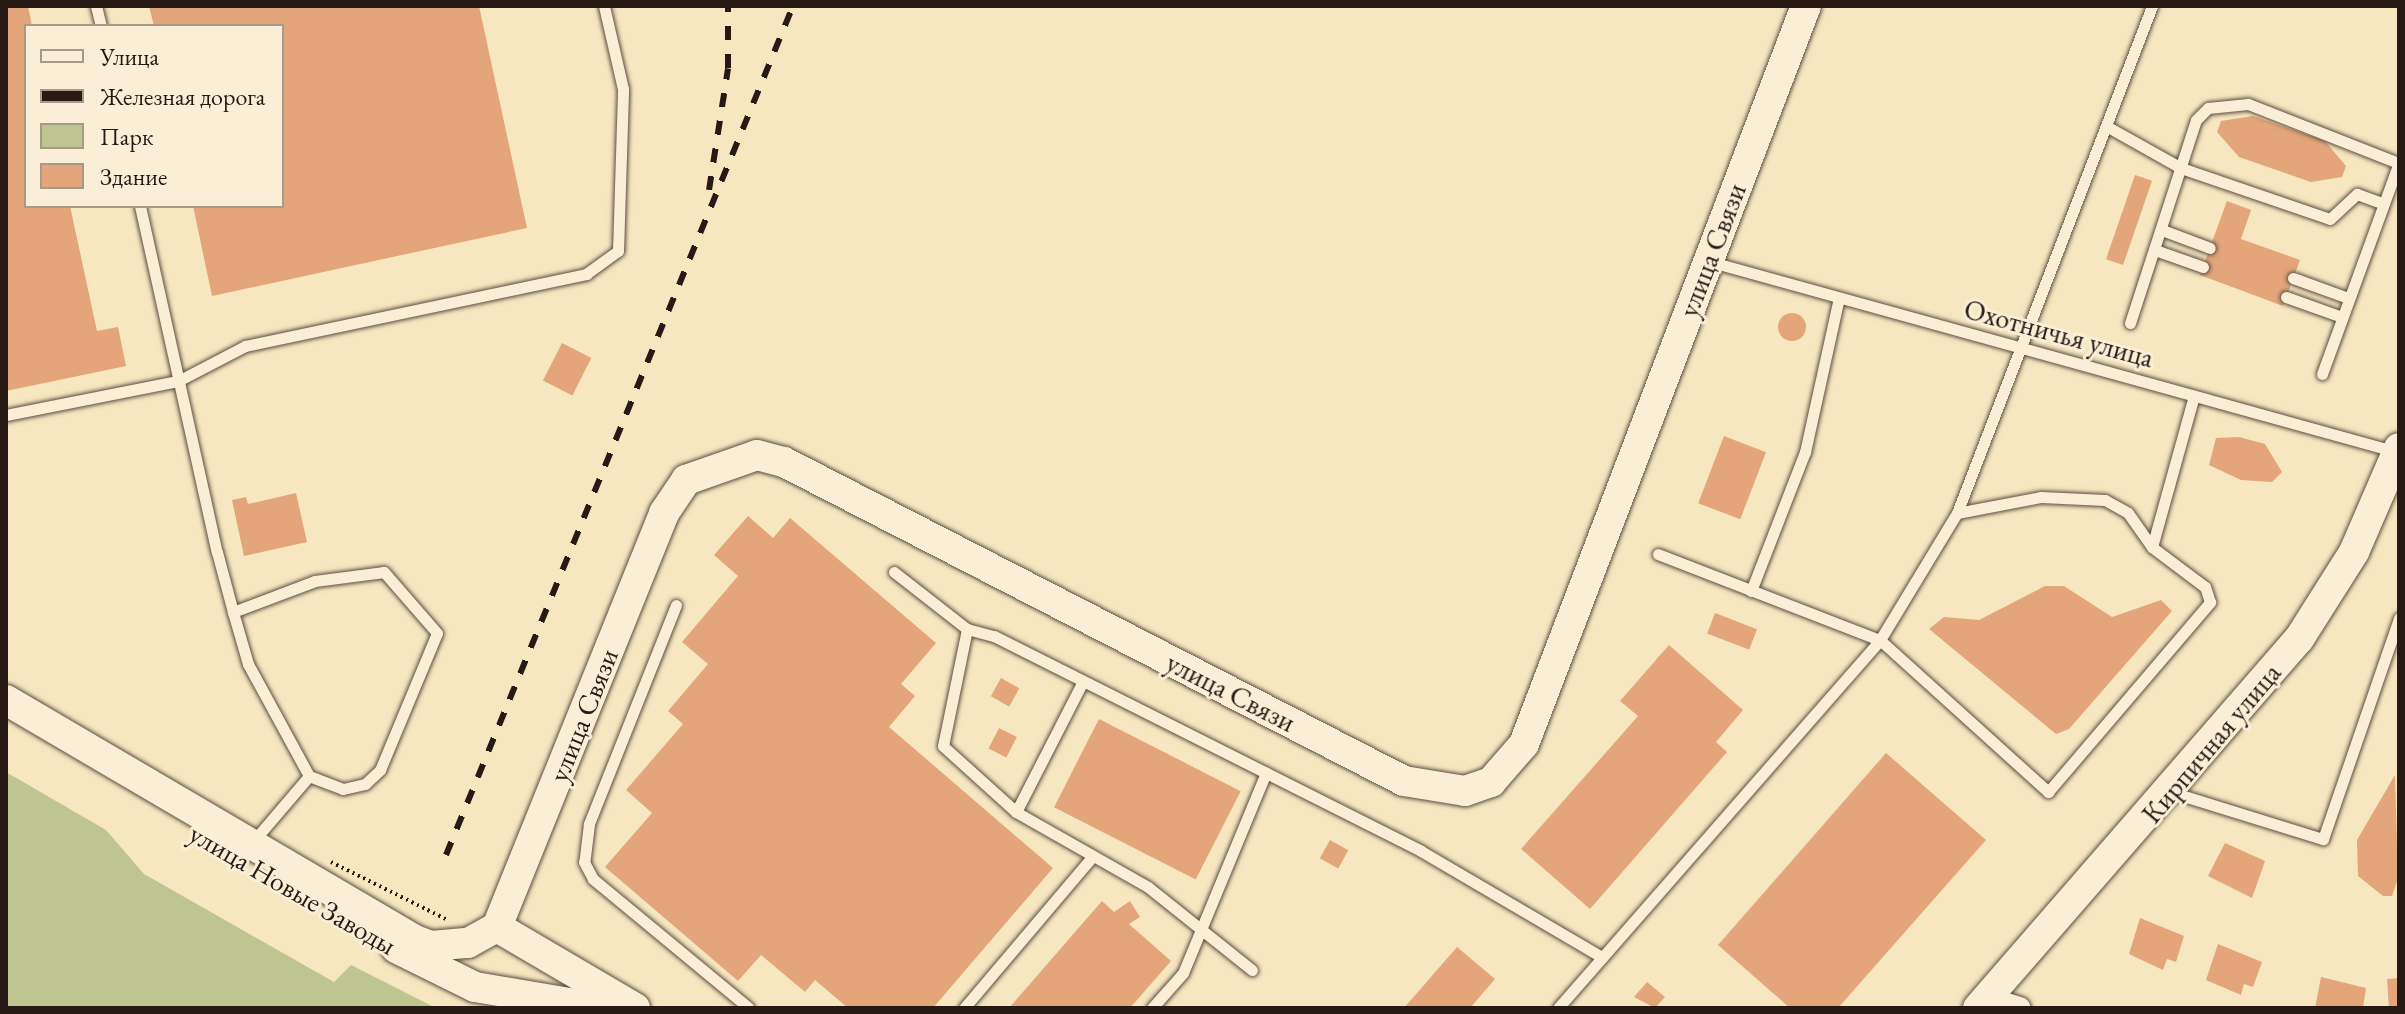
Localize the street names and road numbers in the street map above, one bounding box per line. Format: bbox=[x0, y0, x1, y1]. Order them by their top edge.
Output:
street label: улица Связи bbox=[1671, 178, 1753, 322]
street label: Охотничья улица bbox=[1961, 292, 2157, 374]
street label: улица Связи bbox=[541, 644, 625, 786]
street label: улица Связи bbox=[1161, 645, 1301, 739]
street label: Кирпичная улица bbox=[2134, 656, 2288, 830]
street label: улица Новые Заводы bbox=[184, 816, 402, 962]

